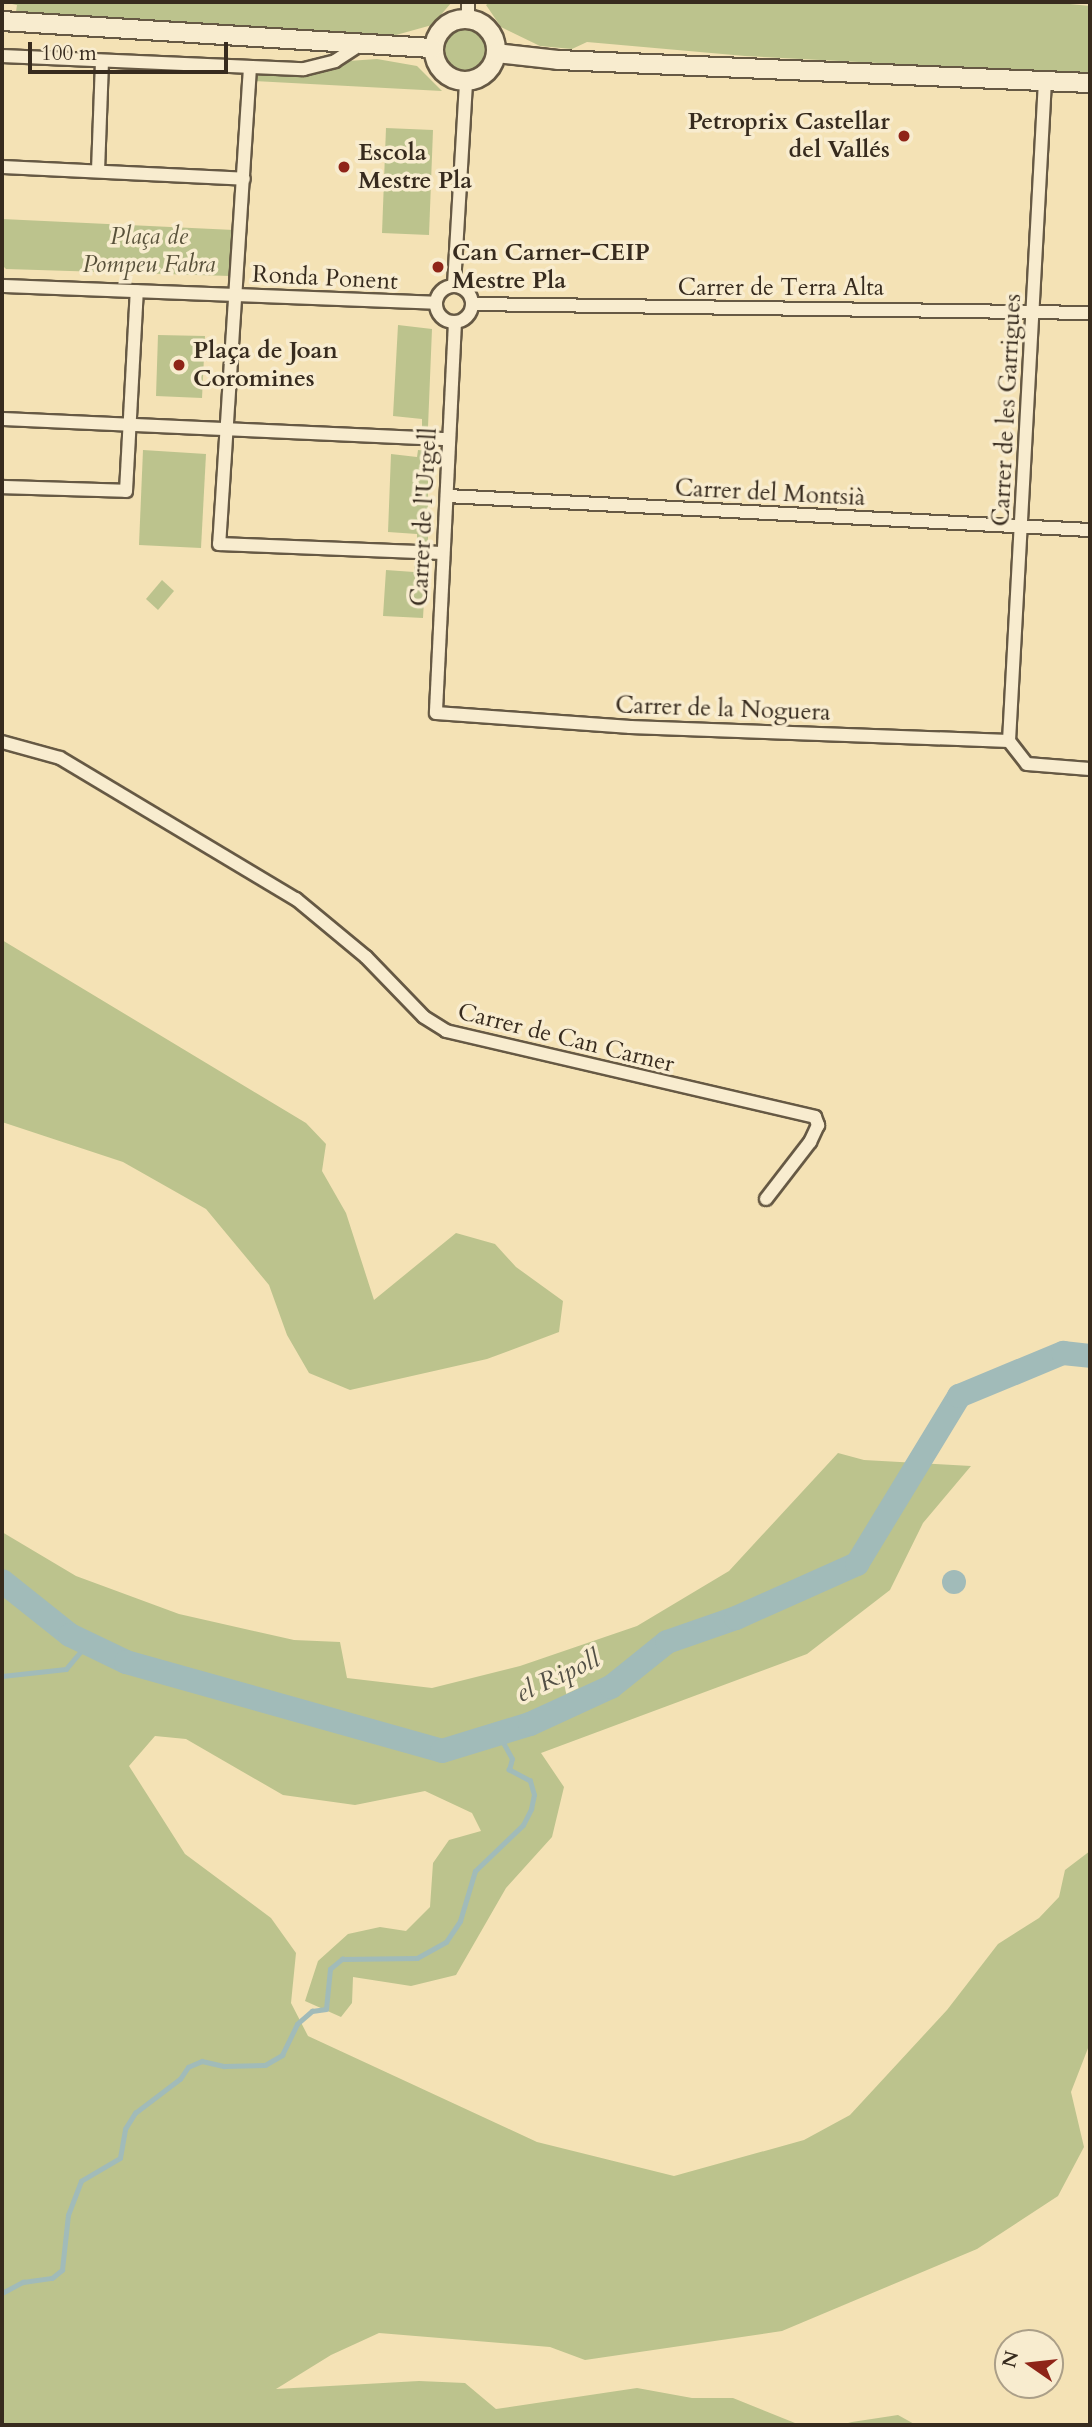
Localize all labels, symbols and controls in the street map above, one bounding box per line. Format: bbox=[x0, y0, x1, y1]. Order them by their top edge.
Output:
scale bar bbox=[32, 28, 231, 72]
text: 100 m bbox=[41, 39, 97, 68]
place label: Petroprix Castellar del Vallés bbox=[688, 108, 890, 164]
marker: Petroprix Castellar del Vallés bbox=[896, 128, 912, 144]
place label: Escola Mestre Pla bbox=[358, 139, 472, 195]
marker: Escola Mestre Pla bbox=[336, 159, 352, 175]
park label: Plaça de Pompeu Fabra bbox=[82, 223, 216, 279]
place label: Can Carner-CEIP Mestre Pla bbox=[452, 239, 650, 295]
marker: Can Carner-CEIP Mestre Pla bbox=[430, 259, 446, 275]
street label: Ronda Ponent bbox=[251, 260, 399, 296]
street label: Carrer de Terra Alta bbox=[678, 274, 884, 302]
street label: Carrer de les Garrigues bbox=[987, 293, 1027, 527]
place label: Plaça de Joan Coromines bbox=[193, 337, 338, 393]
marker: Plaça de Joan Coromines bbox=[171, 357, 187, 373]
street label: Carrer de l'Urgell bbox=[405, 427, 443, 607]
street label: Carrer del Montsià bbox=[674, 474, 866, 512]
street label: Carrer de la Noguera bbox=[615, 691, 831, 727]
street label: Carrer de Can Carner bbox=[455, 997, 677, 1079]
water label: el Ripoll bbox=[511, 1643, 605, 1709]
north arrow bbox=[994, 2329, 1064, 2399]
text: N bbox=[996, 2348, 1025, 2371]

